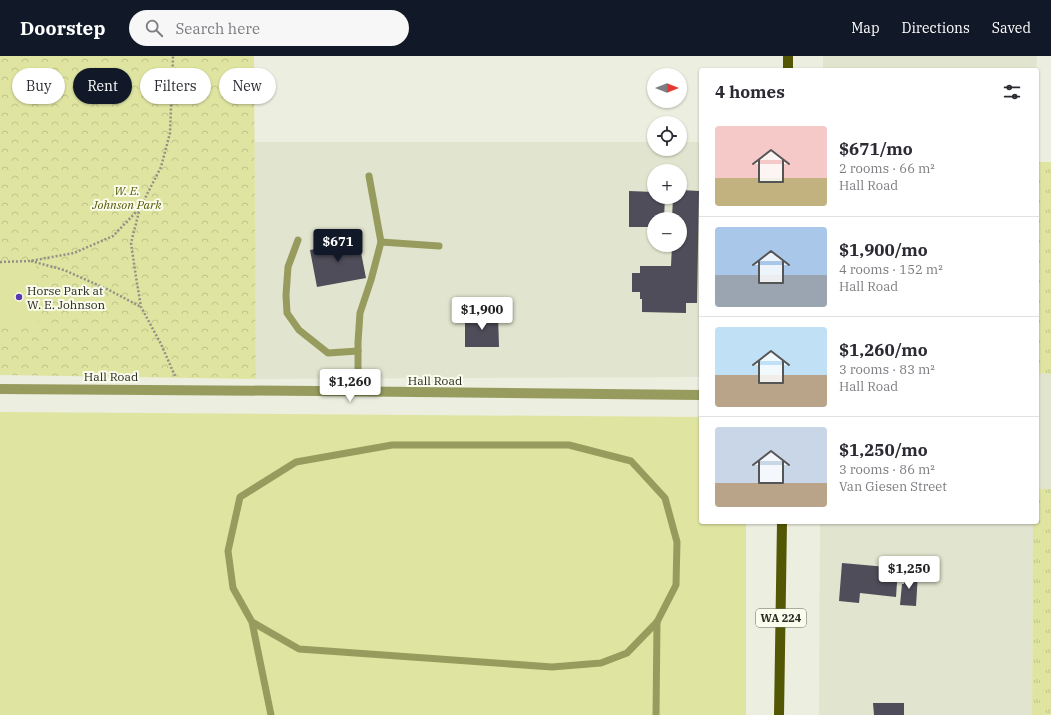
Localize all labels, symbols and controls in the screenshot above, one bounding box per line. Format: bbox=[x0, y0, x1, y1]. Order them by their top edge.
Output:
search box bbox=[129, 10, 409, 46]
text: Doorstep bbox=[20, 16, 105, 40]
icon: search bbox=[143, 17, 165, 39]
text: Search here bbox=[175, 19, 260, 38]
text: Map bbox=[851, 19, 880, 37]
text: Directions bbox=[902, 19, 970, 37]
text: Saved bbox=[992, 19, 1031, 37]
chip: Buy bbox=[12, 68, 65, 104]
chip: Rent bbox=[73, 68, 132, 104]
chip: Filters bbox=[140, 68, 211, 104]
chip: New bbox=[219, 68, 276, 104]
north arrow bbox=[647, 68, 687, 108]
map controls bbox=[647, 68, 687, 252]
text: 4 homes bbox=[715, 81, 785, 103]
icon: filters bbox=[1001, 81, 1023, 103]
button: locate bbox=[647, 116, 687, 156]
text: $671/mo bbox=[839, 138, 913, 160]
icon: home bbox=[747, 142, 795, 190]
text: 2 rooms · 66 m² bbox=[839, 160, 935, 177]
button: + bbox=[647, 164, 687, 204]
text: Hall Road bbox=[839, 177, 898, 194]
park label: W. E. Johnson Park bbox=[91, 183, 162, 212]
button: − bbox=[647, 212, 687, 252]
pin: $671 bbox=[314, 229, 362, 263]
text: $671 bbox=[322, 233, 354, 250]
text: $1,900/mo bbox=[839, 239, 928, 261]
icon: home bbox=[747, 243, 795, 291]
text: 4 rooms · 152 m² bbox=[839, 261, 943, 278]
text: Hall Road bbox=[839, 278, 898, 295]
place label: Horse Park at W. E. Johnson bbox=[27, 283, 106, 312]
marker: Horse Park at W. E. Johnson bbox=[14, 292, 24, 302]
pin: $1,900 bbox=[449, 297, 515, 331]
text: $1,900 bbox=[461, 301, 503, 318]
text: $1,260/mo bbox=[839, 339, 928, 361]
icon: home bbox=[747, 343, 795, 391]
text: 3 rooms · 83 m² bbox=[839, 361, 935, 378]
street label: Hall Road bbox=[84, 369, 138, 384]
pin: $1,260 bbox=[317, 369, 383, 403]
text: $1,260 bbox=[329, 373, 371, 390]
street label: Hall Road bbox=[408, 373, 462, 388]
text: Hall Road bbox=[839, 378, 898, 395]
text: $1,250/mo bbox=[839, 439, 928, 461]
icon: home bbox=[747, 443, 795, 491]
text: 3 rooms · 86 m² bbox=[839, 461, 935, 478]
text: Van Giesen Street bbox=[839, 478, 947, 495]
pin: $1,250 bbox=[876, 556, 942, 590]
text: $1,250 bbox=[888, 560, 930, 577]
road number: WA 224 bbox=[756, 609, 806, 627]

